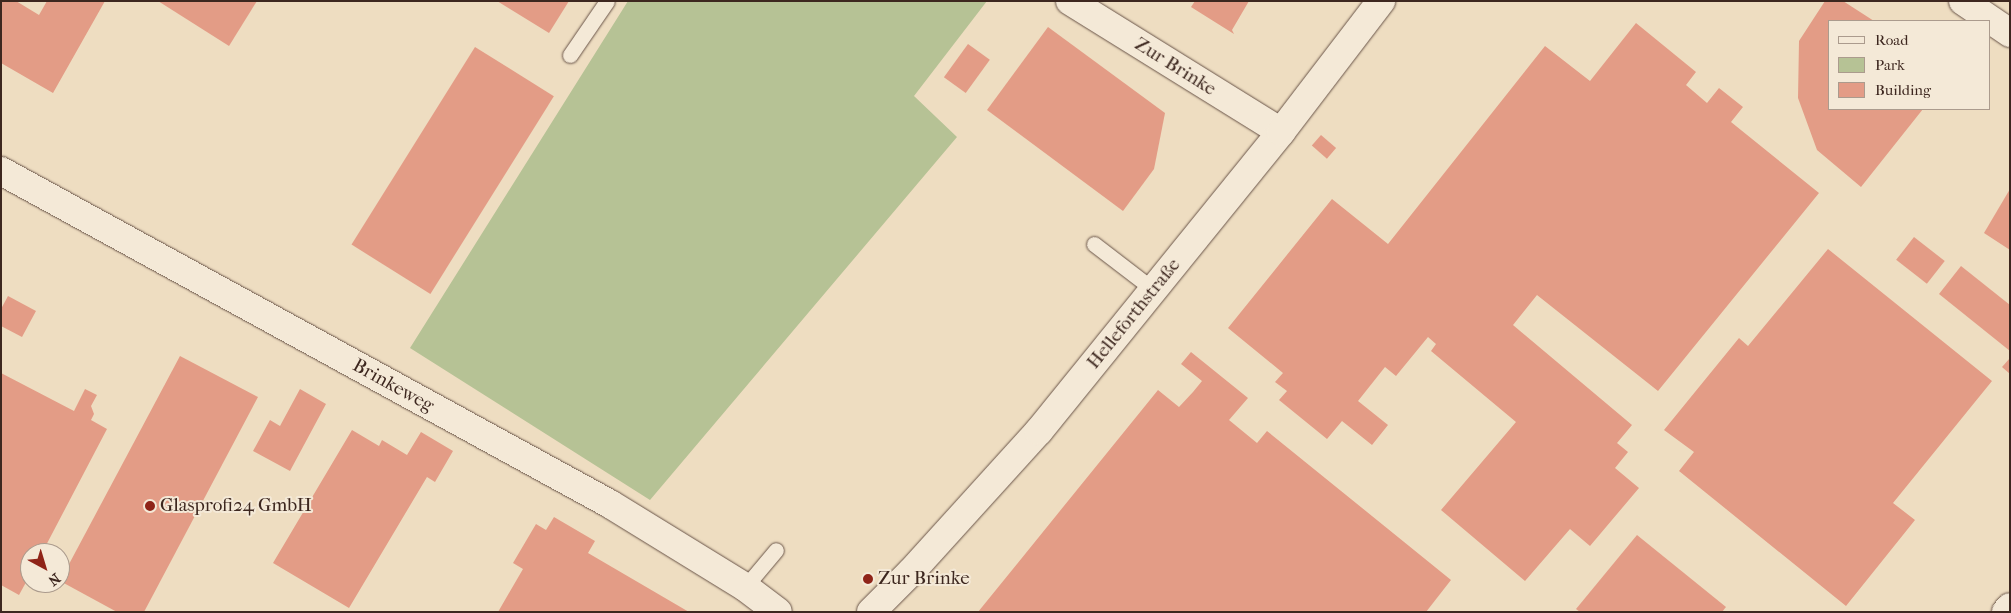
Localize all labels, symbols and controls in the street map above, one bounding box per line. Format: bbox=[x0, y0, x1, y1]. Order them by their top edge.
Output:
legend bbox=[1828, 20, 1991, 110]
text: Road bbox=[1875, 31, 1908, 49]
street label: Zur Brinke bbox=[1130, 33, 1220, 101]
text: Park bbox=[1875, 56, 1905, 74]
text: Building bbox=[1875, 81, 1931, 99]
street label: Helleforthstraße bbox=[1083, 254, 1185, 374]
street label: Brinkeweg bbox=[348, 354, 438, 418]
place label: Glasprofi24 GmbH bbox=[160, 495, 312, 517]
marker: Glasprofi24 GmbH bbox=[144, 500, 156, 512]
north arrow bbox=[20, 543, 70, 593]
place label: Zur Brinke bbox=[878, 568, 970, 590]
text: N bbox=[45, 569, 64, 589]
marker: Zur Brinke bbox=[862, 573, 874, 585]

